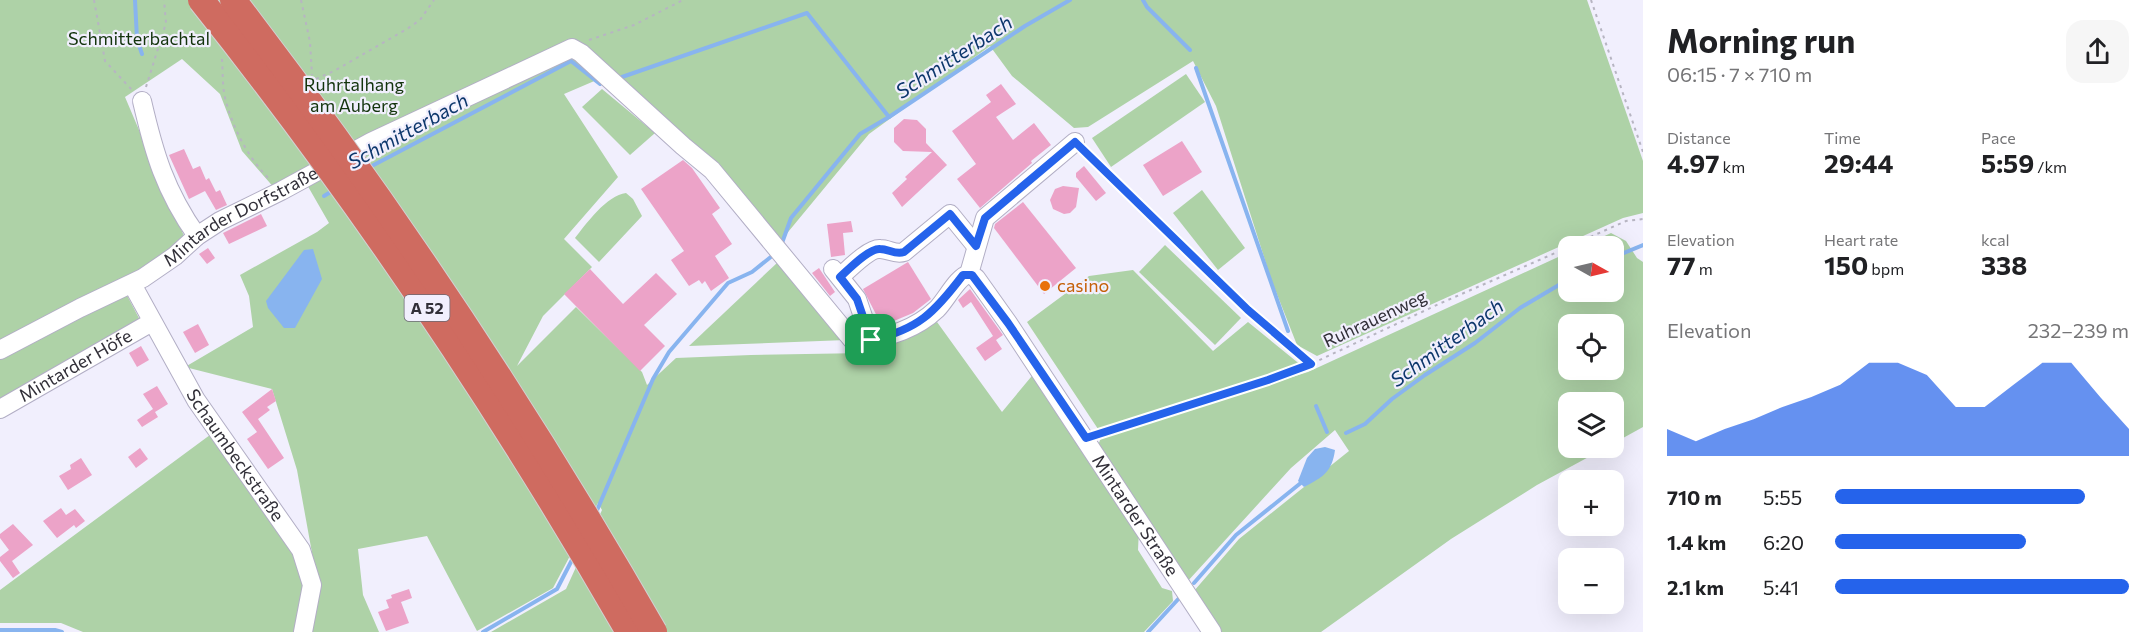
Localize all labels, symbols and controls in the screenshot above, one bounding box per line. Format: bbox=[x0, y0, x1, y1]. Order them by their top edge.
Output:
water label: Schmitterbach bbox=[891, 10, 1016, 103]
text: Morning run bbox=[1667, 19, 1855, 60]
button: share bbox=[2066, 20, 2129, 83]
park label: Schmitterbachtal bbox=[68, 27, 210, 49]
text: 06:15 · 7 × 710 m bbox=[1667, 62, 1812, 86]
park label: Ruhrtalhang am Auberg bbox=[304, 73, 405, 116]
water label: Schmitterbach bbox=[343, 87, 472, 173]
text: Distance bbox=[1667, 128, 1731, 147]
text: Time bbox=[1824, 128, 1861, 147]
text: Pace bbox=[1981, 128, 2016, 147]
text: 4.97 bbox=[1667, 147, 1719, 178]
text: 29:44 bbox=[1824, 147, 1893, 178]
text: 5:59 bbox=[1981, 147, 2034, 178]
text: km bbox=[1719, 157, 1745, 176]
text: /km bbox=[2034, 157, 2067, 176]
street label: Mintarder Dorfstraße bbox=[159, 161, 321, 271]
text: Elevation bbox=[1667, 230, 1735, 249]
text: Heart rate bbox=[1824, 230, 1898, 249]
text: kcal bbox=[1981, 230, 2010, 249]
north arrow bbox=[1558, 236, 1624, 302]
map controls bbox=[1558, 236, 1624, 614]
text: 77 bbox=[1667, 249, 1696, 280]
text: 150 bbox=[1824, 249, 1868, 280]
text: 338 bbox=[1981, 249, 2027, 280]
text: m bbox=[1696, 259, 1713, 278]
text: bpm bbox=[1868, 259, 1904, 278]
place label: casino bbox=[1057, 274, 1109, 296]
marker: casino bbox=[1038, 279, 1052, 293]
street label: Ruhrauenweg bbox=[1319, 284, 1430, 352]
water label: Schmitterbach bbox=[1385, 293, 1508, 391]
road number: A 52 bbox=[404, 295, 450, 321]
pin bbox=[845, 314, 896, 365]
button: locate bbox=[1558, 314, 1624, 380]
text: Elevation bbox=[1667, 318, 1752, 342]
text: 232–239 m bbox=[2028, 318, 2129, 342]
icon: arrive bbox=[854, 323, 887, 356]
street label: Mintarder Höfe bbox=[15, 324, 135, 406]
street label: Schaumbeckstraße bbox=[182, 385, 289, 525]
button: layers bbox=[1558, 392, 1624, 458]
street label: Mintarder Straße bbox=[1088, 450, 1184, 580]
button: + bbox=[1558, 470, 1624, 536]
text: 710 m bbox=[1667, 485, 1722, 509]
text: 5:55 bbox=[1763, 485, 1802, 509]
text: 1.4 km bbox=[1667, 530, 1726, 554]
text: 6:20 bbox=[1763, 530, 1804, 554]
button: − bbox=[1558, 548, 1624, 614]
text: 2.1 km bbox=[1667, 575, 1724, 599]
text: 5:41 bbox=[1763, 575, 1799, 599]

